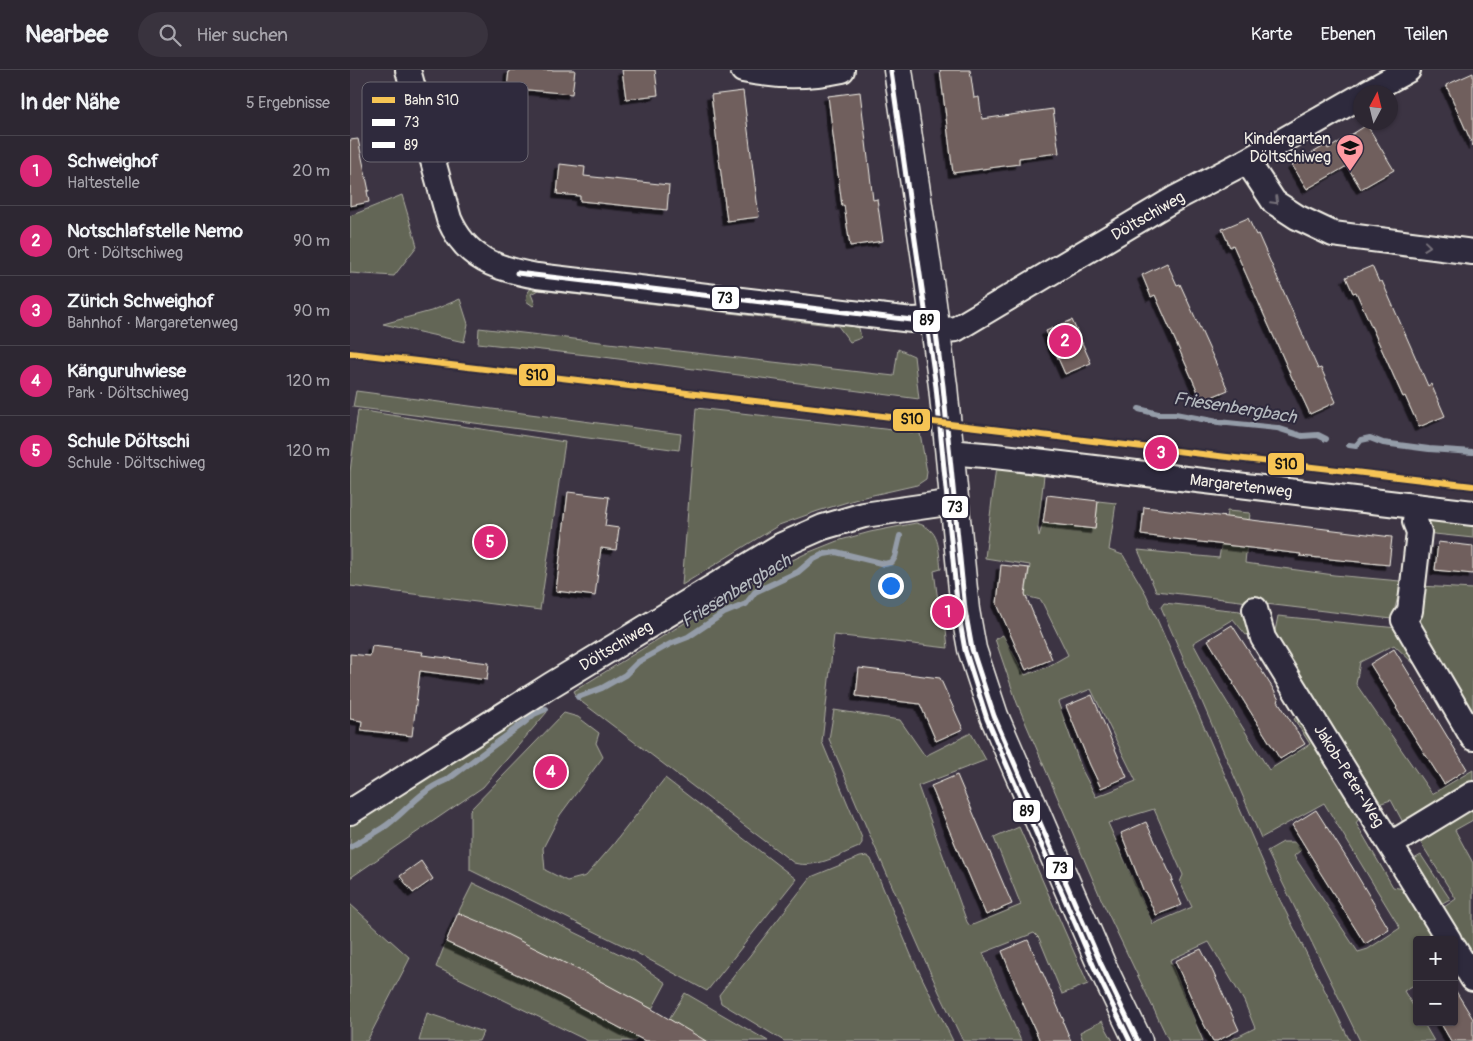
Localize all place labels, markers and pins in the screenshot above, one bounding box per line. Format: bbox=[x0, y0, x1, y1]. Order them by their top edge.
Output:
place label: Kindergarten Döltschiweg bbox=[1244, 129, 1331, 167]
school or university icon: Kindergarten Döltschiweg bbox=[1335, 133, 1365, 172]
pin: 2 bbox=[1049, 322, 1081, 360]
pin: 3 bbox=[1145, 434, 1177, 472]
pin: 5 bbox=[474, 523, 506, 561]
pin: 1 bbox=[932, 593, 964, 631]
pin: 4 bbox=[535, 753, 567, 791]

